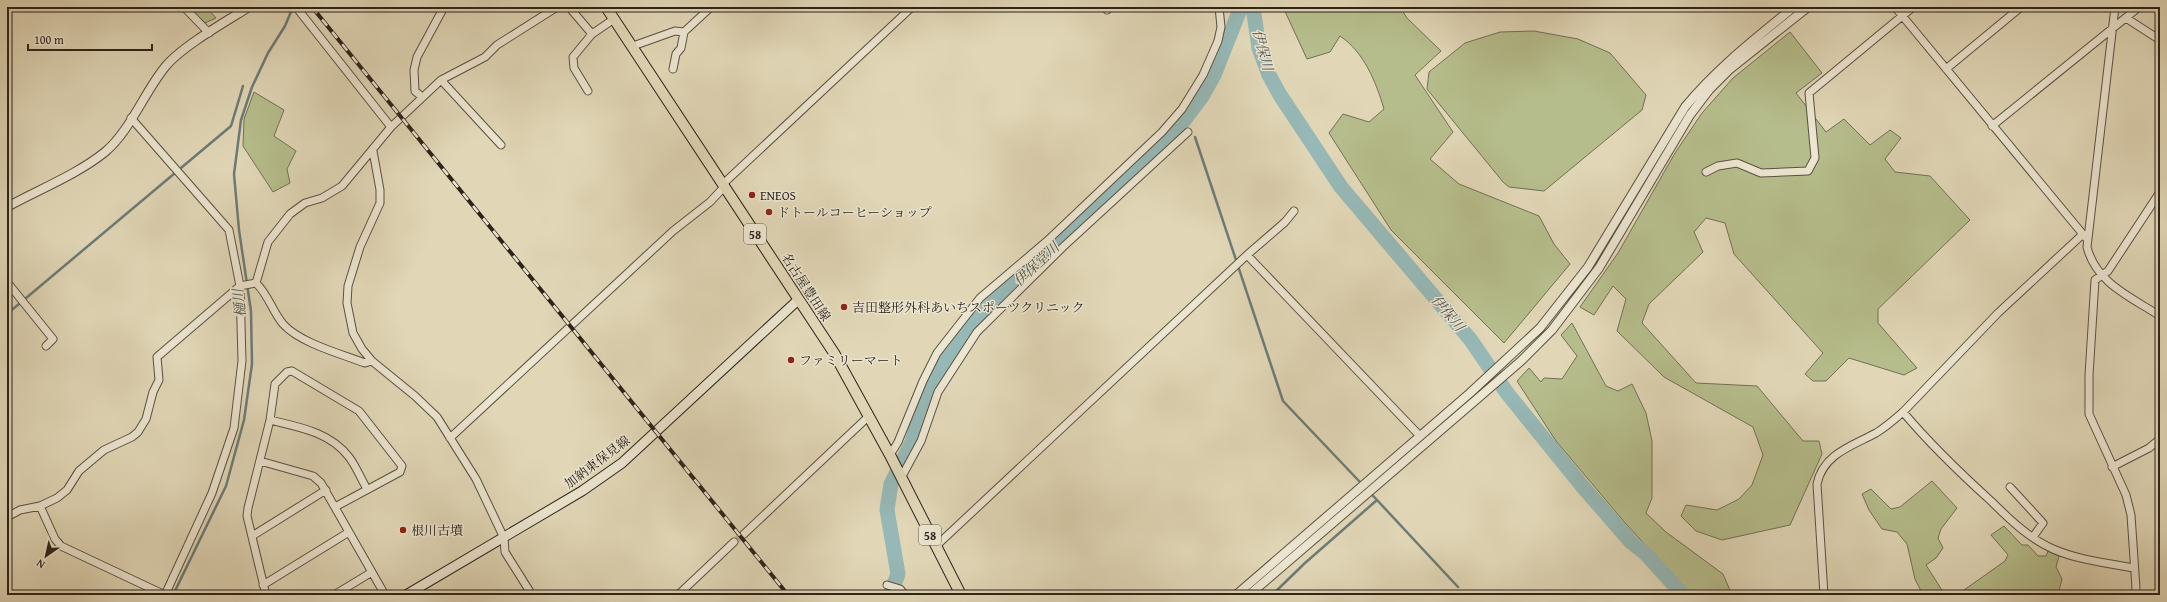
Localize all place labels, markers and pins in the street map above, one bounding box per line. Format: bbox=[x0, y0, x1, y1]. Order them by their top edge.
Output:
place label: ENEOS bbox=[760, 186, 796, 205]
marker: ENEOS bbox=[747, 190, 757, 200]
place label: ドトールコーヒーショップ bbox=[777, 203, 932, 222]
marker: ドトールコーヒーショップ bbox=[764, 207, 774, 217]
place label: 吉田整形外科あいちスポーツクリニック bbox=[852, 298, 1085, 317]
marker: 吉田整形外科あいちスポーツクリニック bbox=[839, 302, 849, 312]
place label: ファミリーマート bbox=[799, 351, 903, 370]
marker: ファミリーマート bbox=[786, 355, 796, 365]
place label: 根川古墳 bbox=[411, 521, 463, 540]
marker: 根川古墳 bbox=[398, 525, 408, 535]

